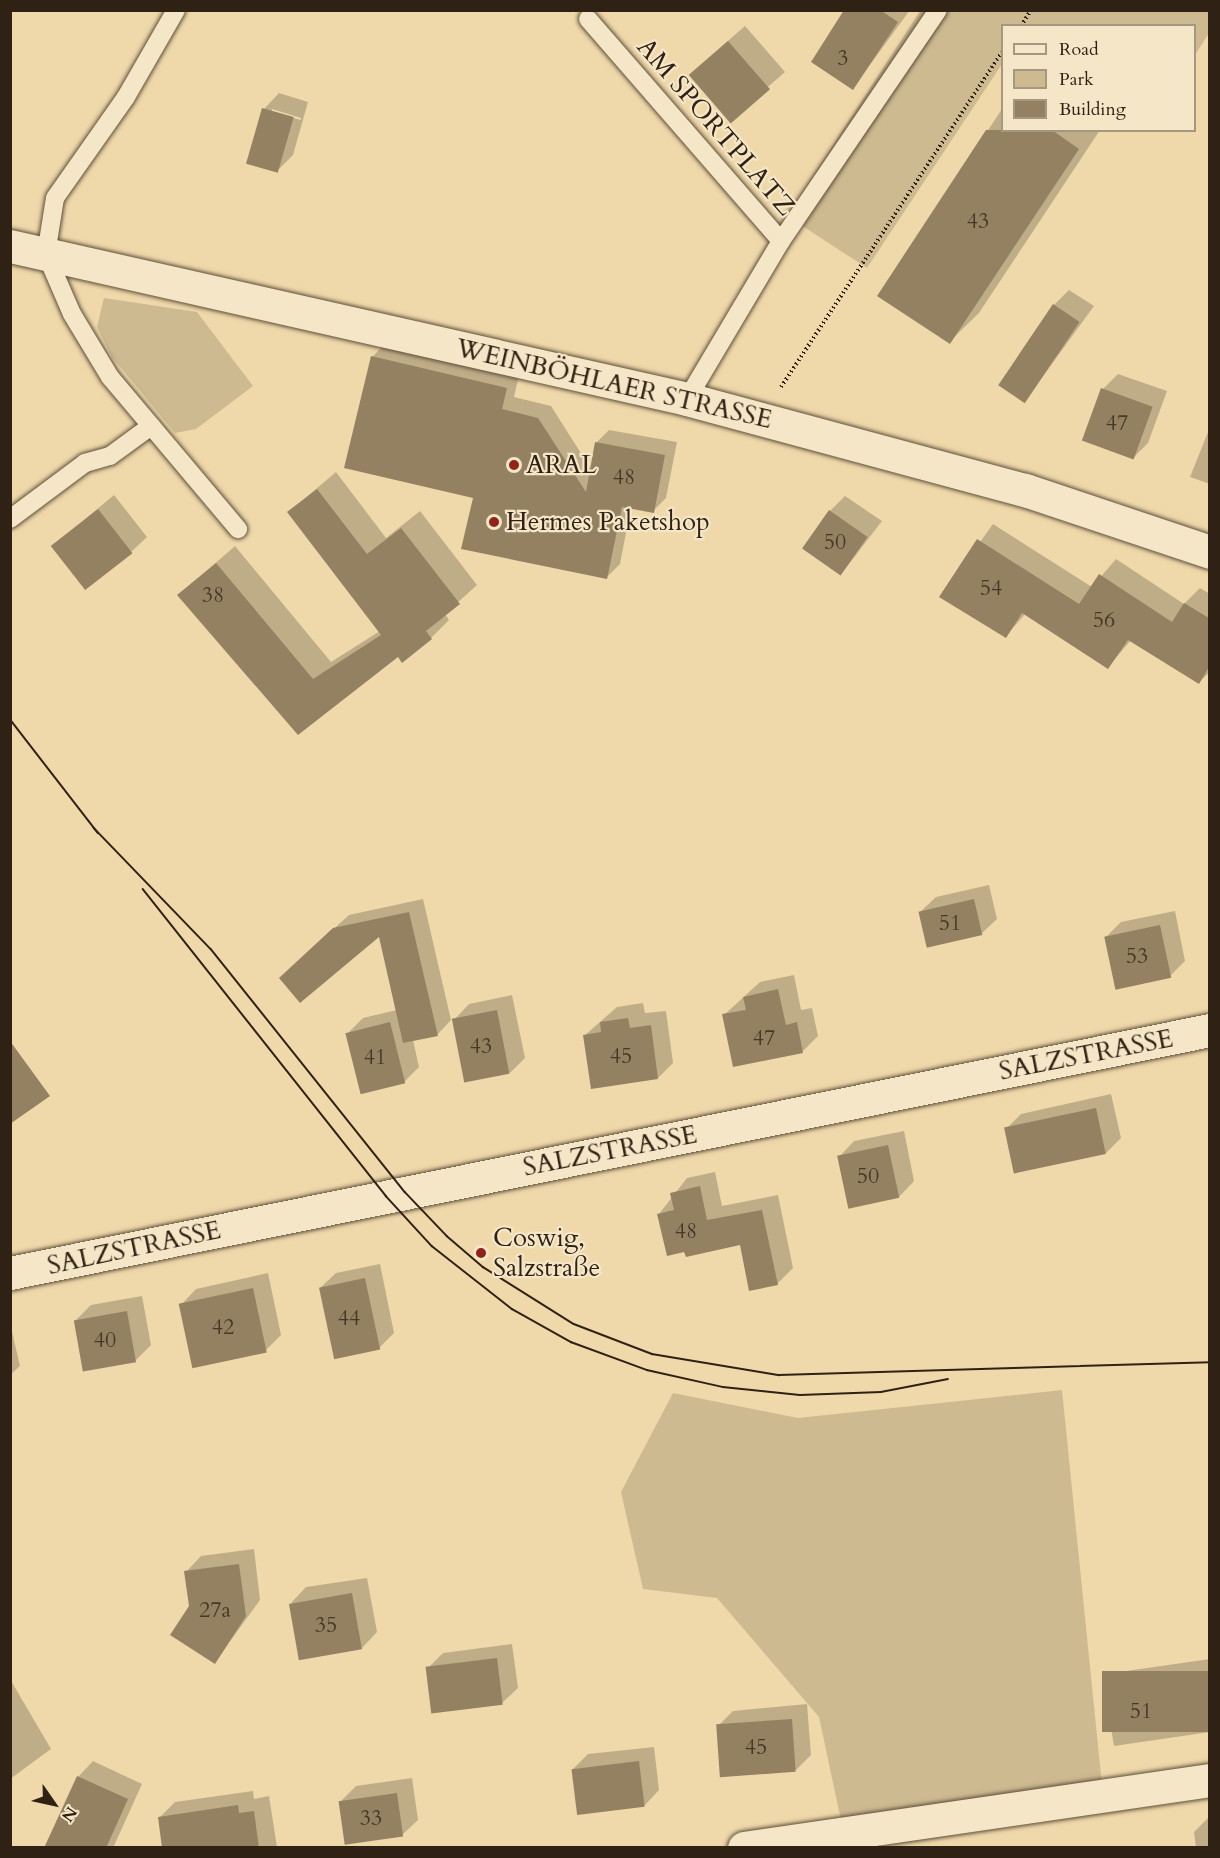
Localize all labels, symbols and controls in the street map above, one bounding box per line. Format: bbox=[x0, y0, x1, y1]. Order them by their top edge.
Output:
legend bbox=[1001, 24, 1196, 132]
street label: AM SPORTPLATZ bbox=[630, 32, 802, 222]
text: Road bbox=[1059, 37, 1099, 62]
house number: 3 bbox=[837, 46, 849, 72]
text: Park bbox=[1059, 67, 1094, 92]
text: Building bbox=[1059, 97, 1126, 122]
house number: 43 bbox=[967, 209, 989, 235]
street label: WEINBÖHLAER STRASSE bbox=[453, 332, 775, 436]
house number: 47 bbox=[1106, 411, 1128, 437]
place label: ARAL bbox=[526, 449, 597, 481]
marker: ARAL bbox=[507, 458, 521, 472]
house number: 48 bbox=[613, 465, 635, 491]
place label: Hermes Paketshop bbox=[506, 506, 710, 538]
marker: Hermes Paketshop bbox=[487, 515, 501, 529]
house number: 50 bbox=[824, 530, 846, 556]
house number: 54 bbox=[980, 576, 1002, 602]
house number: 38 bbox=[202, 583, 224, 609]
house number: 56 bbox=[1093, 608, 1115, 634]
house number: 51 bbox=[939, 911, 961, 937]
house number: 53 bbox=[1126, 944, 1148, 970]
street label: SALZSTRASSE bbox=[996, 1023, 1176, 1087]
house number: 47 bbox=[753, 1026, 775, 1052]
house number: 43 bbox=[470, 1034, 492, 1060]
house number: 45 bbox=[610, 1044, 632, 1070]
house number: 41 bbox=[364, 1045, 386, 1071]
street label: SALZSTRASSE bbox=[520, 1119, 700, 1183]
house number: 50 bbox=[857, 1164, 879, 1190]
street label: SALZSTRASSE bbox=[44, 1214, 224, 1282]
house number: 48 bbox=[675, 1219, 697, 1245]
place label: Coswig, Salzstraße bbox=[493, 1222, 600, 1284]
marker: Coswig, Salzstraße bbox=[474, 1246, 488, 1260]
house number: 44 bbox=[338, 1306, 360, 1332]
house number: 42 bbox=[212, 1315, 234, 1341]
house number: 40 bbox=[94, 1328, 116, 1354]
house number: 27a bbox=[199, 1598, 231, 1624]
house number: 35 bbox=[315, 1613, 337, 1639]
house number: 51 bbox=[1130, 1699, 1152, 1725]
house number: 45 bbox=[745, 1735, 767, 1761]
north arrow bbox=[24, 1774, 84, 1834]
text: N bbox=[56, 1802, 82, 1826]
house number: 33 bbox=[360, 1806, 382, 1832]

